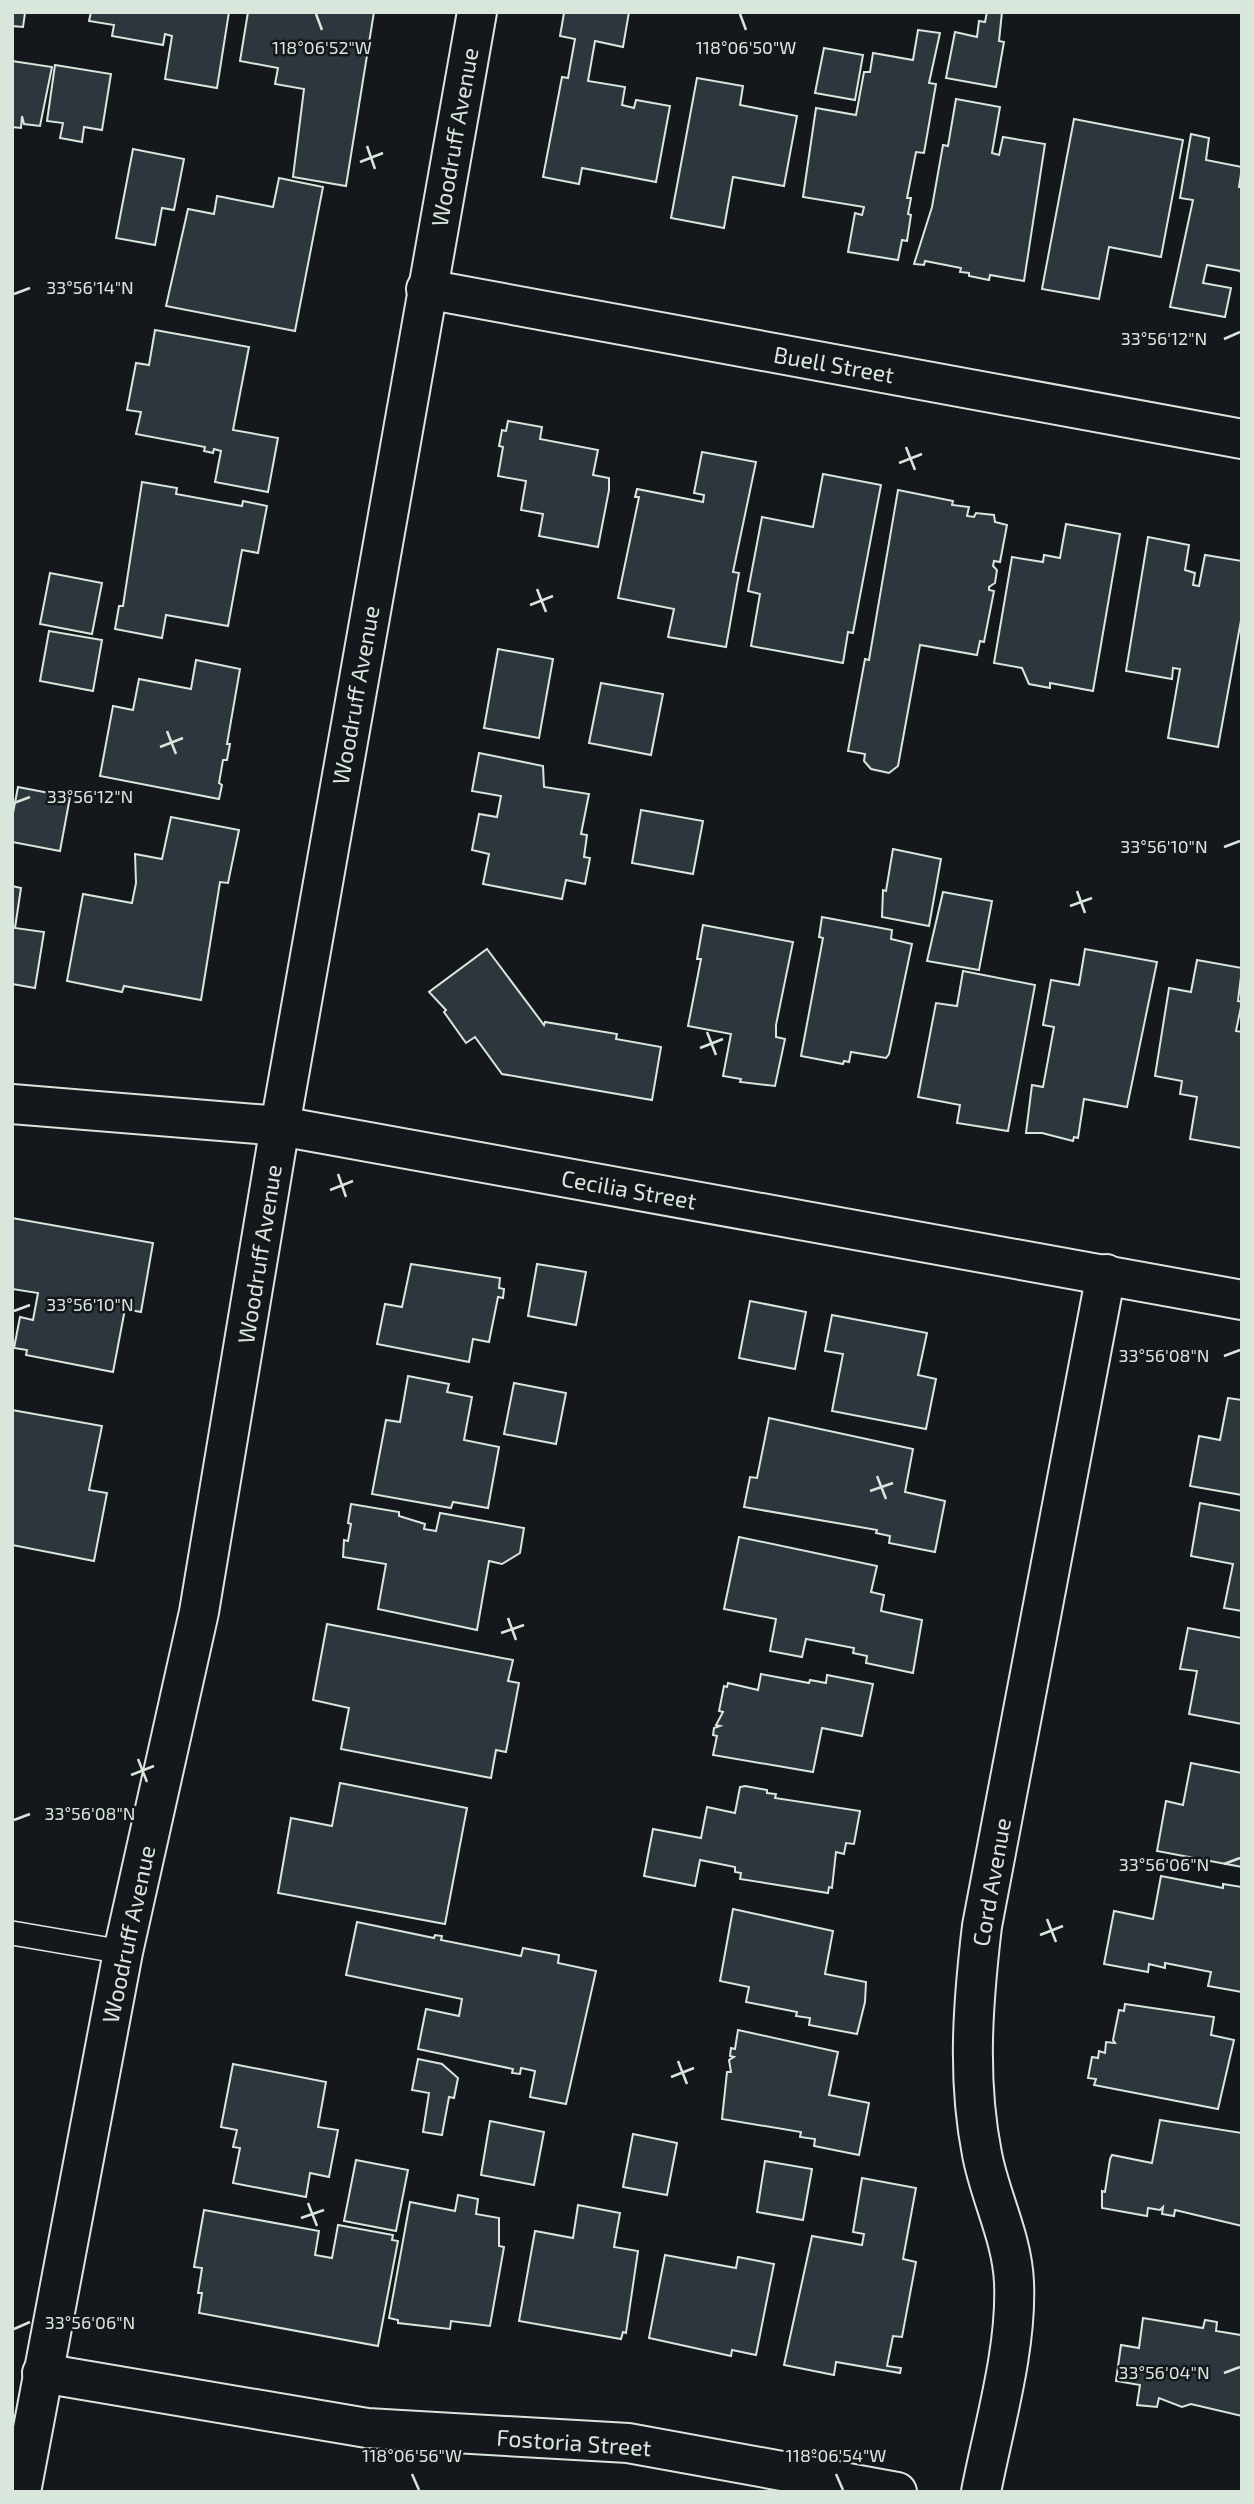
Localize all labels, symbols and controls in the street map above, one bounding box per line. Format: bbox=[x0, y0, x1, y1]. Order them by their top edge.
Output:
text: 118°06'52"W bbox=[272, 36, 372, 58]
text: 118°06'50"W bbox=[696, 36, 796, 58]
street label: Woodruff Avenue bbox=[424, 45, 484, 229]
text: 33°56'14"N bbox=[46, 276, 134, 298]
text: 33°56'12"N bbox=[1121, 327, 1207, 349]
street label: Buell Street bbox=[772, 340, 897, 388]
street label: Woodruff Avenue bbox=[325, 603, 385, 787]
text: 33°56'12"N bbox=[47, 785, 133, 807]
text: 33°56'10"N bbox=[1120, 835, 1208, 857]
street label: Woodruff Avenue bbox=[231, 1162, 287, 1346]
street label: Cecilia Street bbox=[559, 1163, 699, 1215]
text: 33°56'10"N bbox=[46, 1293, 134, 1315]
text: 33°56'08"N bbox=[1118, 1344, 1210, 1366]
text: 33°56'08"N bbox=[44, 1802, 136, 1824]
street label: Cord Avenue bbox=[966, 1816, 1016, 1948]
street label: Woodruff Avenue bbox=[95, 1843, 161, 2025]
text: 33°56'06"N bbox=[1119, 1853, 1209, 1875]
text: 33°56'06"N bbox=[45, 2311, 135, 2333]
text: 33°56'04"N bbox=[1118, 2361, 1210, 2383]
street label: Fostoria Street bbox=[496, 2423, 653, 2461]
text: 118°06'56"W bbox=[362, 2444, 462, 2466]
text: 118°06'54"W bbox=[786, 2444, 886, 2466]

